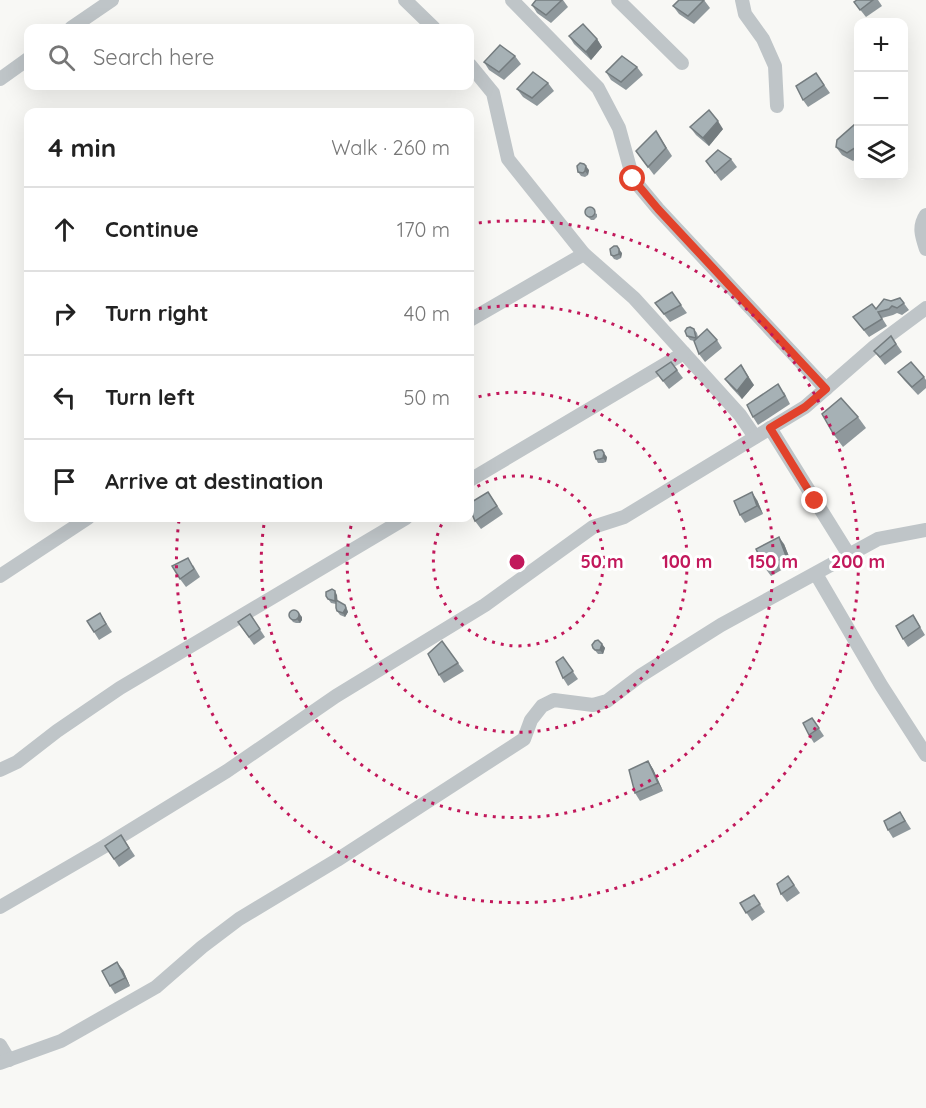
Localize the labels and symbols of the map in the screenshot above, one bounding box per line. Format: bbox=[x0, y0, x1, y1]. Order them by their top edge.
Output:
route start bbox=[619, 165, 645, 191]
route end bbox=[801, 487, 827, 513]
text: 50 m bbox=[580, 550, 624, 573]
text: 100 m bbox=[662, 550, 712, 573]
text: 150 m bbox=[748, 550, 798, 573]
text: 200 m bbox=[831, 550, 885, 573]
centre of rings bbox=[507, 552, 527, 572]

